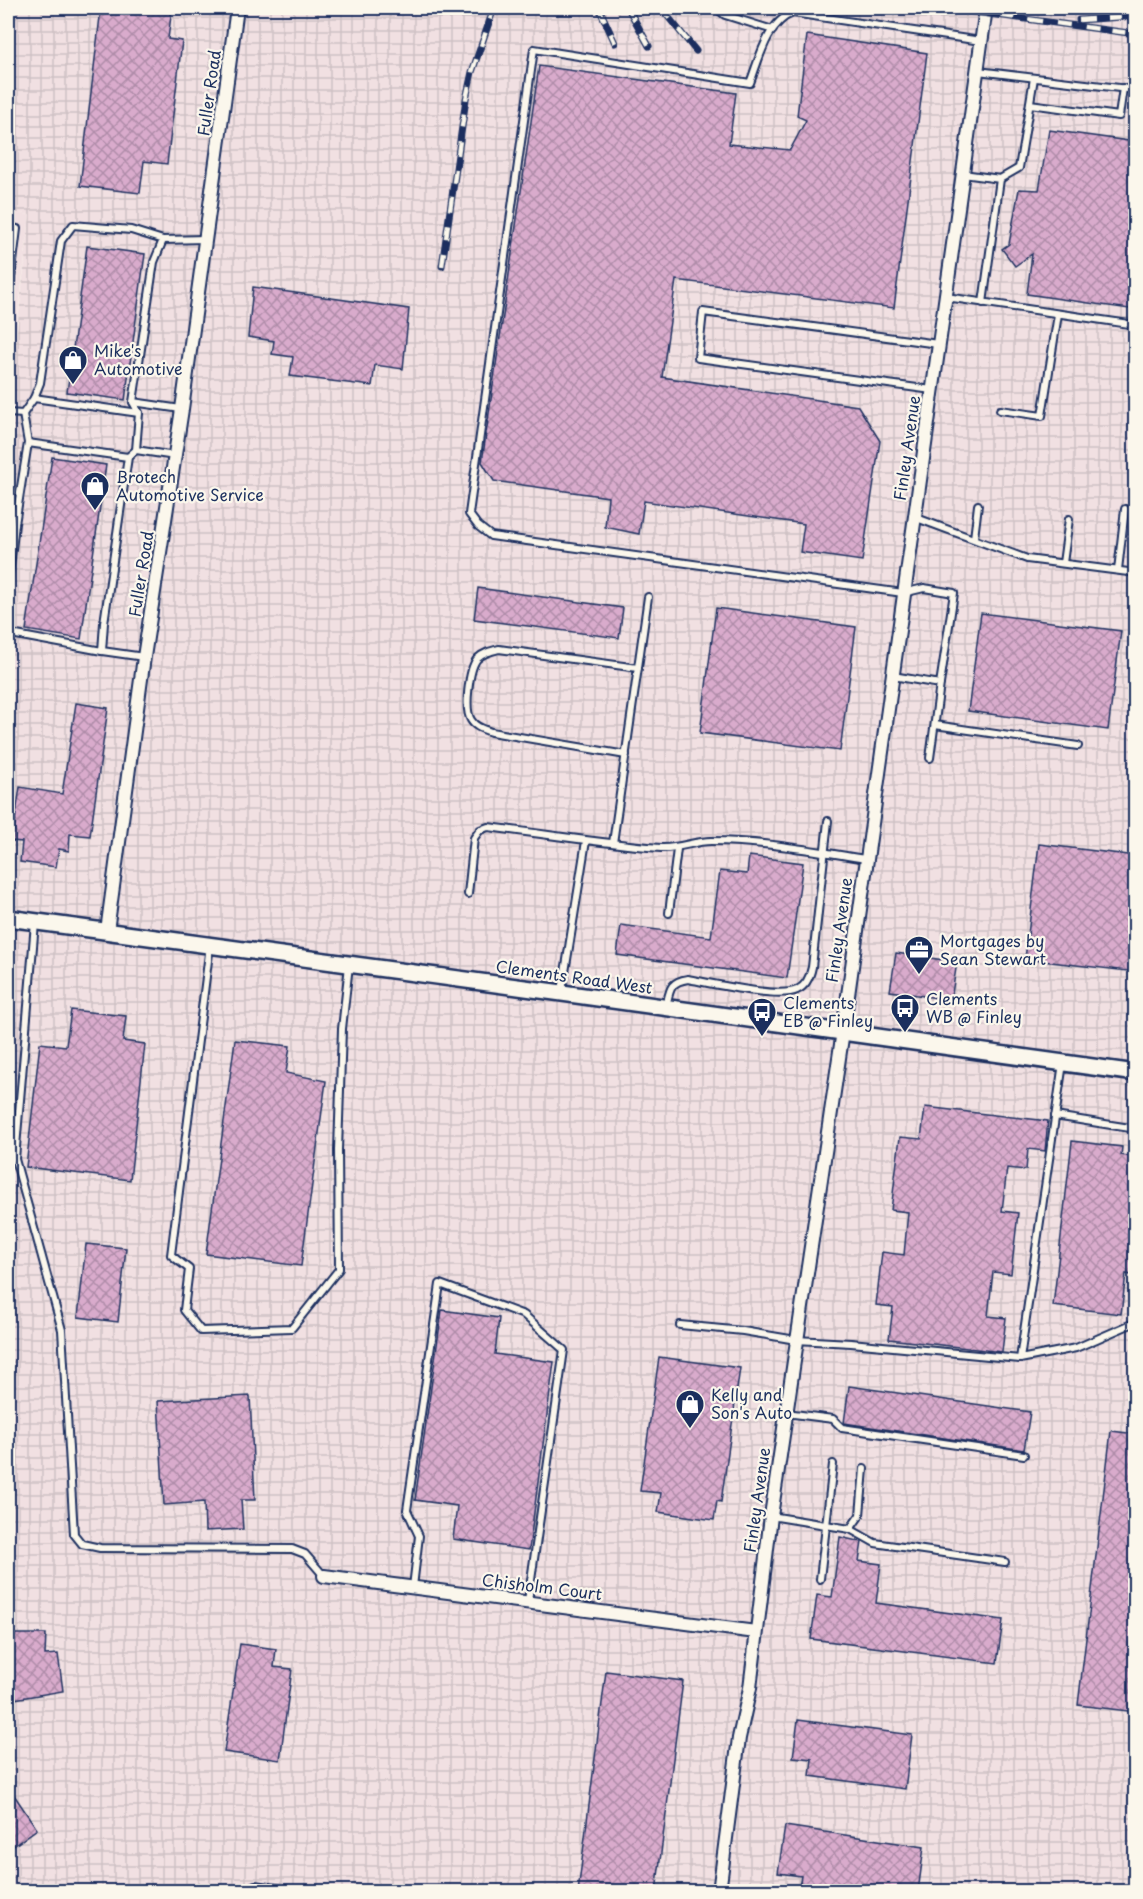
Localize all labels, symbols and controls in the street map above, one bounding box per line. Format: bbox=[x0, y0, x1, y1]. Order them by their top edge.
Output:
street label: Fuller Road bbox=[190, 48, 226, 138]
place label: Mike's Automotive bbox=[94, 338, 183, 380]
shop icon: Mike's Automotive bbox=[57, 344, 89, 386]
street label: Finley Avenue bbox=[887, 394, 925, 502]
place label: Brotech Automotive Service bbox=[116, 464, 264, 506]
shop icon: Brotech Automotive Service bbox=[79, 470, 111, 512]
street label: Fuller Road bbox=[121, 529, 159, 619]
street label: Finley Avenue bbox=[819, 876, 857, 984]
place label: Mortgages by Sean Stewart bbox=[940, 928, 1046, 970]
office icon: Mortgages by Sean Stewart bbox=[903, 934, 935, 976]
street label: Clements Road West bbox=[494, 953, 654, 999]
place label: Clements WB @ Finley bbox=[926, 986, 1022, 1028]
place label: Clements EB @ Finley bbox=[783, 990, 873, 1032]
bus stop icon: Clements WB @ Finley bbox=[889, 992, 921, 1034]
bus stop icon: Clements EB @ Finley bbox=[746, 996, 778, 1038]
place label: Kelly and Son's Auto bbox=[711, 1382, 792, 1424]
shop icon: Kelly and Son's Auto bbox=[674, 1388, 706, 1430]
street label: Finley Avenue bbox=[737, 1446, 775, 1554]
street label: Chisholm Court bbox=[481, 1567, 604, 1605]

